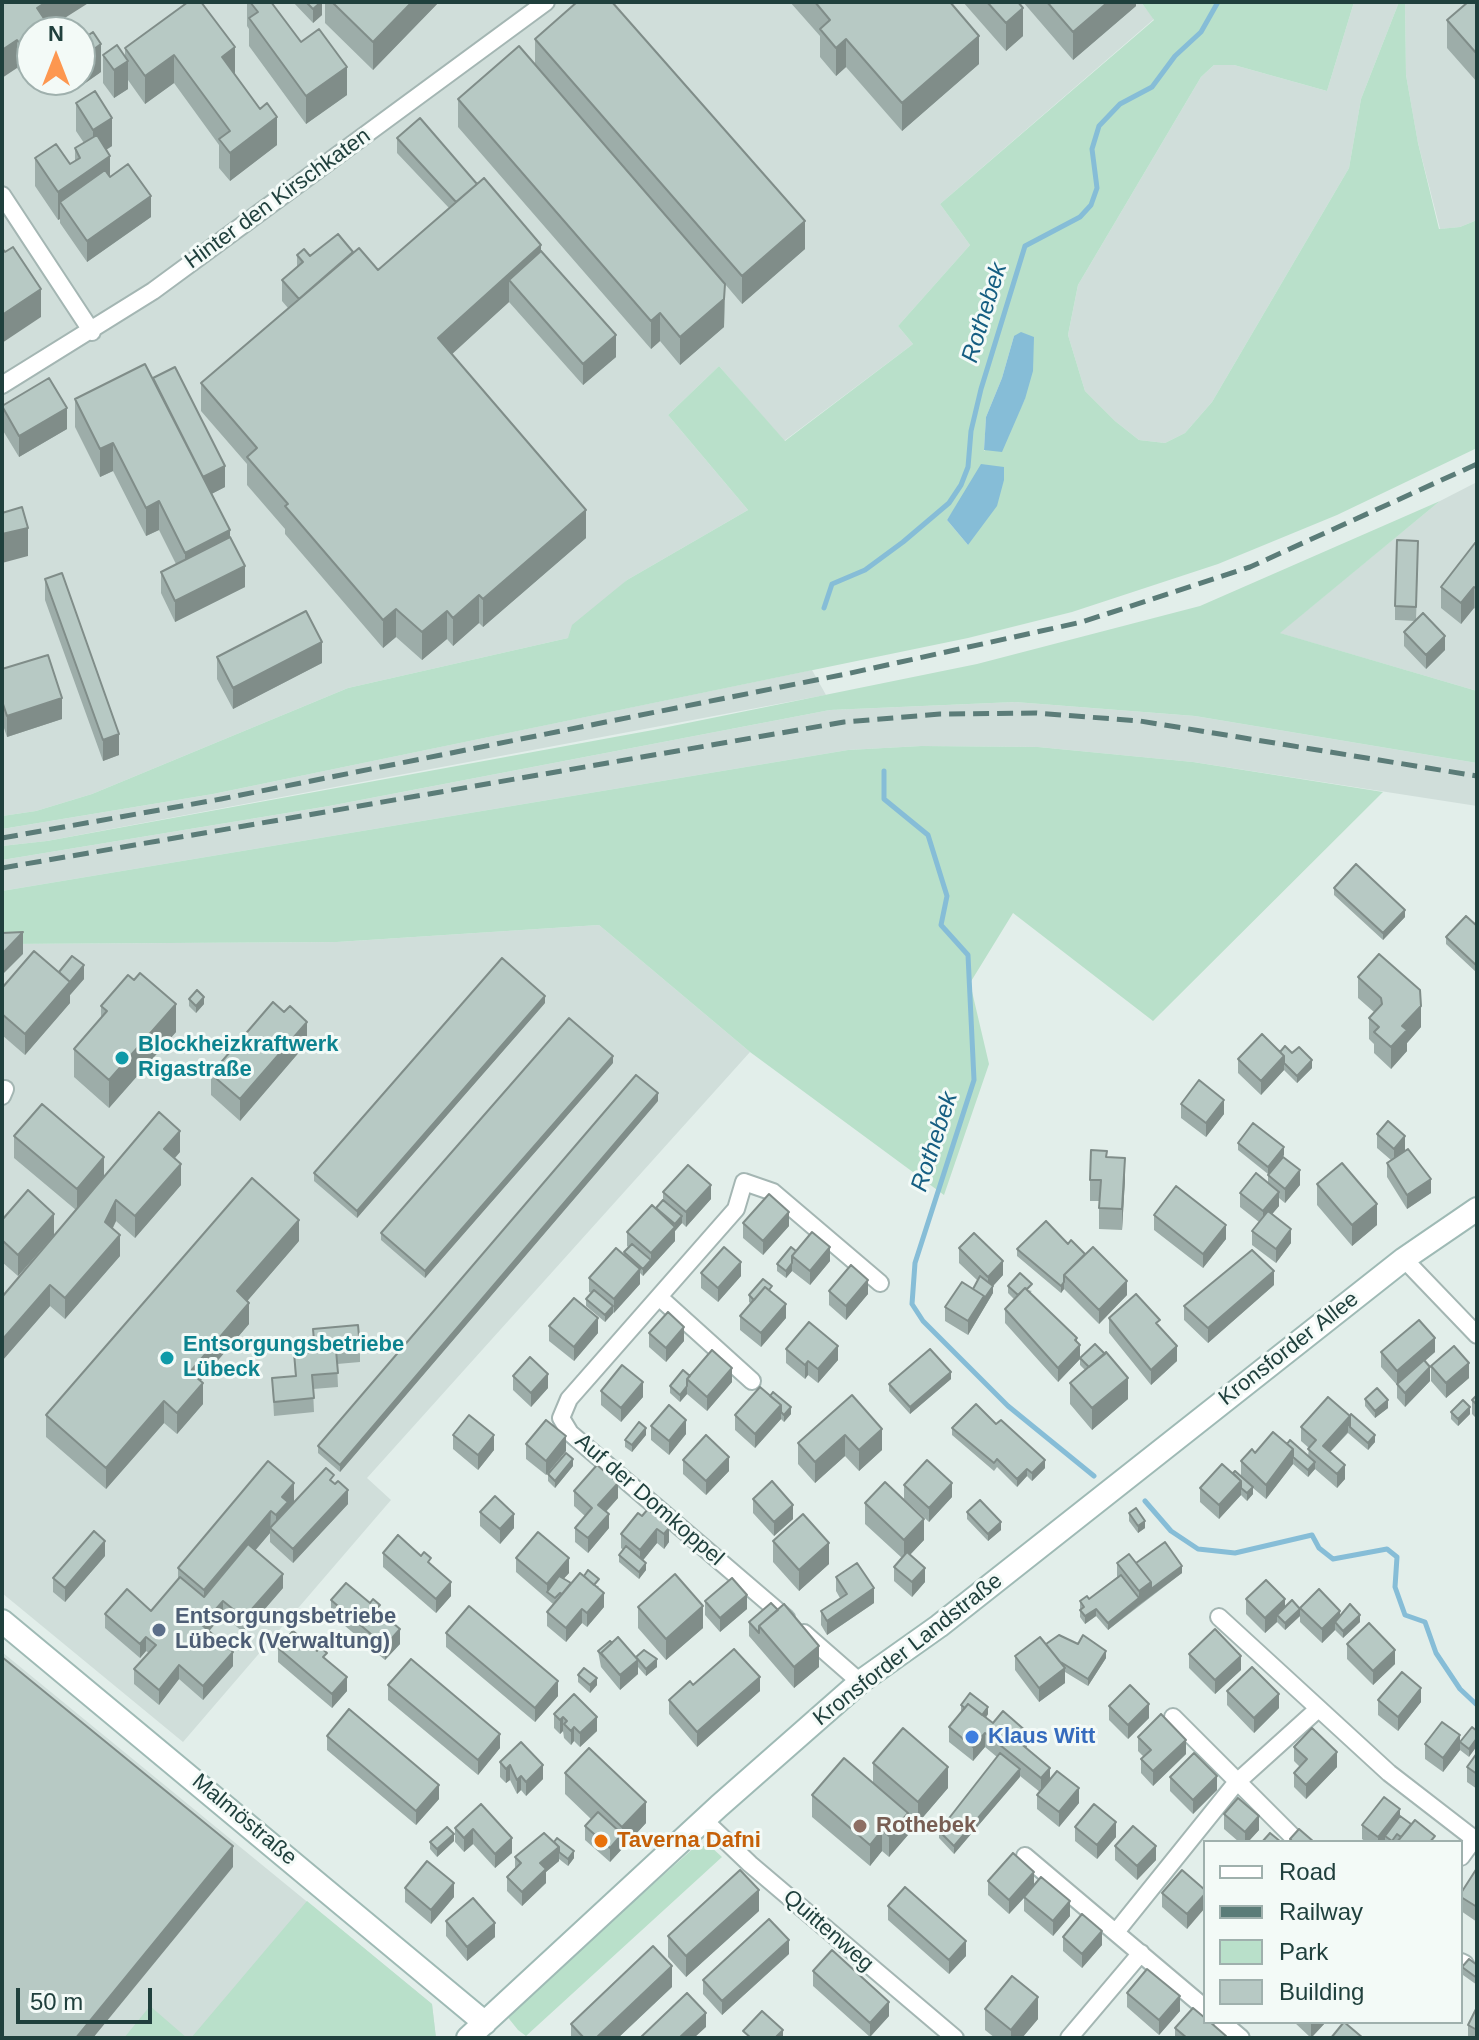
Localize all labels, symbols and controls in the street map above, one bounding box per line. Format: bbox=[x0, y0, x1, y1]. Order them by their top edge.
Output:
north arrow bbox=[16, 16, 96, 96]
text: N bbox=[48, 21, 64, 46]
street label: Hinter den Kirschkaten bbox=[180, 123, 376, 275]
water label: Rothebek bbox=[956, 260, 1014, 366]
place label: Blockheizkraftwerk Rigastraße bbox=[138, 1032, 339, 1084]
marker: Blockheizkraftwerk Rigastraße bbox=[113, 1049, 131, 1067]
water label: Rothebek bbox=[905, 1089, 965, 1195]
street label: Kronsforder Allee bbox=[1214, 1286, 1364, 1412]
place label: Entsorgungsbetriebe Lübeck bbox=[183, 1332, 404, 1384]
marker: Entsorgungsbetriebe Lübeck bbox=[158, 1349, 176, 1367]
street label: Auf der Domkoppel bbox=[569, 1428, 729, 1572]
street label: Kronsforder Landstraße bbox=[808, 1568, 1008, 1732]
place label: Entsorgungsbetriebe Lübeck (Verwaltung) bbox=[175, 1604, 396, 1656]
marker: Entsorgungsbetriebe Lübeck (Verwaltung) bbox=[150, 1621, 168, 1639]
place label: Klaus Witt bbox=[988, 1724, 1095, 1750]
marker: Klaus Witt bbox=[963, 1728, 981, 1746]
street label: Malmöstraße bbox=[186, 1769, 302, 1871]
place label: Rothebek bbox=[876, 1813, 976, 1839]
marker: Rothebek bbox=[851, 1817, 869, 1835]
place label: Taverna Dafni bbox=[617, 1828, 761, 1854]
marker: Taverna Dafni bbox=[592, 1832, 610, 1850]
legend bbox=[1203, 1840, 1463, 2024]
text: Road bbox=[1279, 1858, 1336, 1885]
street label: Quittenweg bbox=[777, 1885, 879, 1977]
text: Railway bbox=[1279, 1898, 1363, 1925]
text: Park bbox=[1279, 1938, 1328, 1965]
scale bar bbox=[20, 1972, 156, 2022]
text: Building bbox=[1279, 1978, 1364, 2005]
text: 50 m bbox=[30, 1988, 83, 2015]

